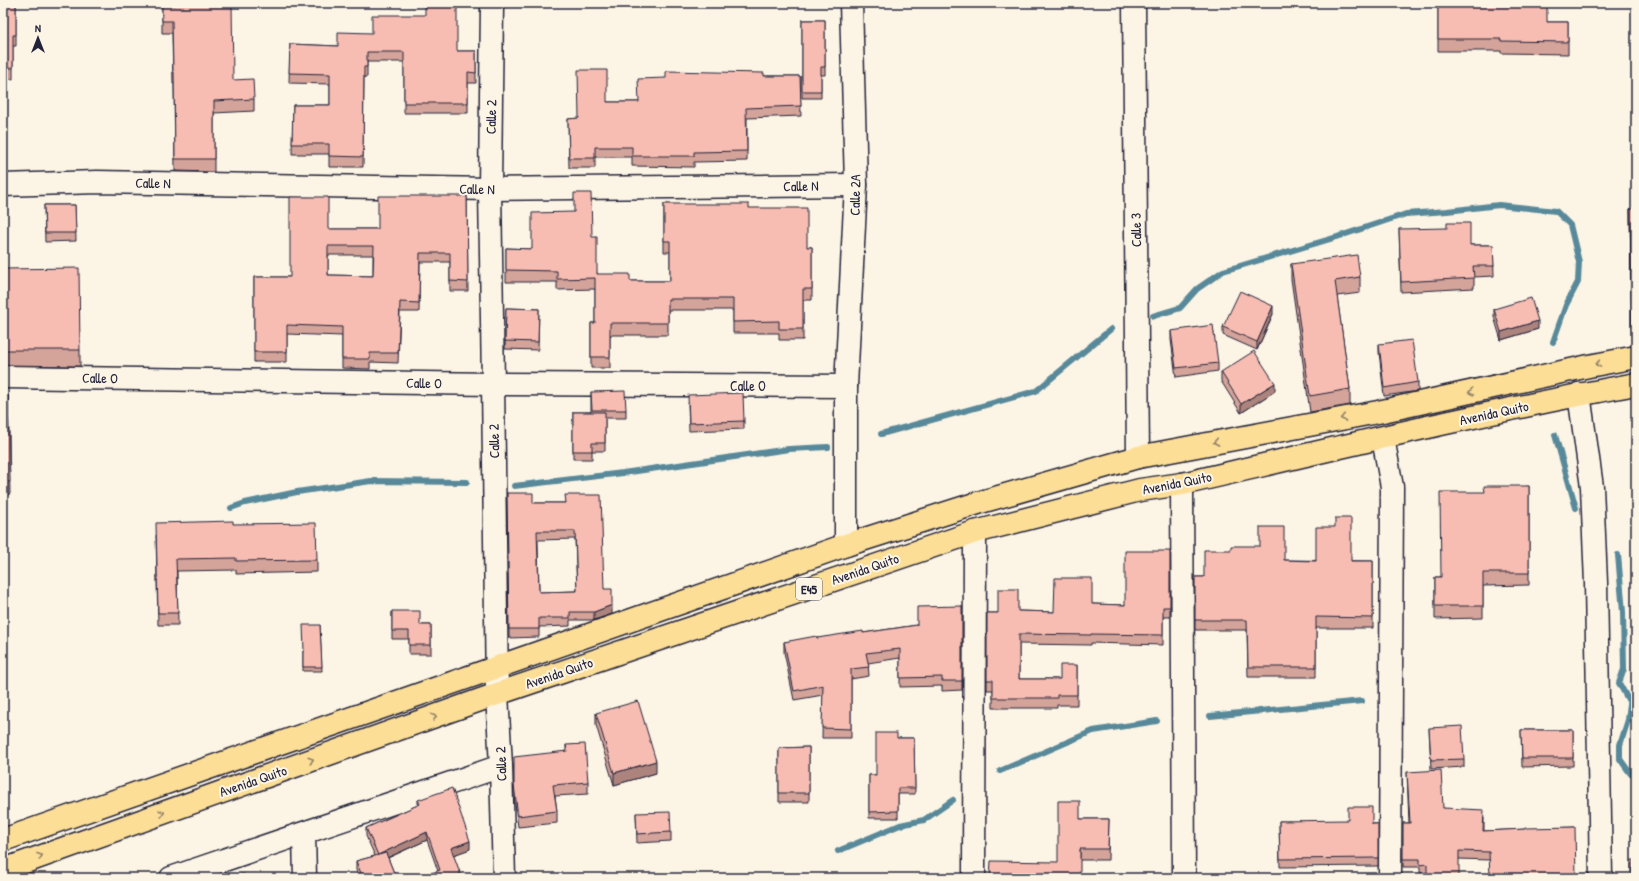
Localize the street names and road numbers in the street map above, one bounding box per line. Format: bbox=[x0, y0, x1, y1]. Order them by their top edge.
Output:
street label: Calle 2 bbox=[481, 99, 500, 134]
street label: Calle N bbox=[135, 173, 171, 192]
street label: Calle 2A bbox=[845, 174, 864, 216]
street label: Calle N bbox=[783, 176, 819, 195]
street label: Calle N bbox=[459, 179, 495, 198]
street label: Calle 3 bbox=[1126, 213, 1145, 247]
street label: Calle O bbox=[82, 368, 118, 387]
street label: Calle O bbox=[406, 373, 442, 392]
street label: Calle O bbox=[730, 376, 766, 395]
street label: Avenida Quito bbox=[1458, 396, 1530, 429]
street label: Calle 2 bbox=[484, 423, 503, 458]
street label: Avenida Quito bbox=[1141, 466, 1213, 499]
street label: Avenida Quito bbox=[829, 548, 901, 589]
road number: E45 bbox=[796, 578, 822, 600]
street label: Avenida Quito bbox=[523, 652, 595, 693]
street label: Calle 2 bbox=[490, 746, 511, 782]
street label: Avenida Quito bbox=[217, 760, 289, 801]

